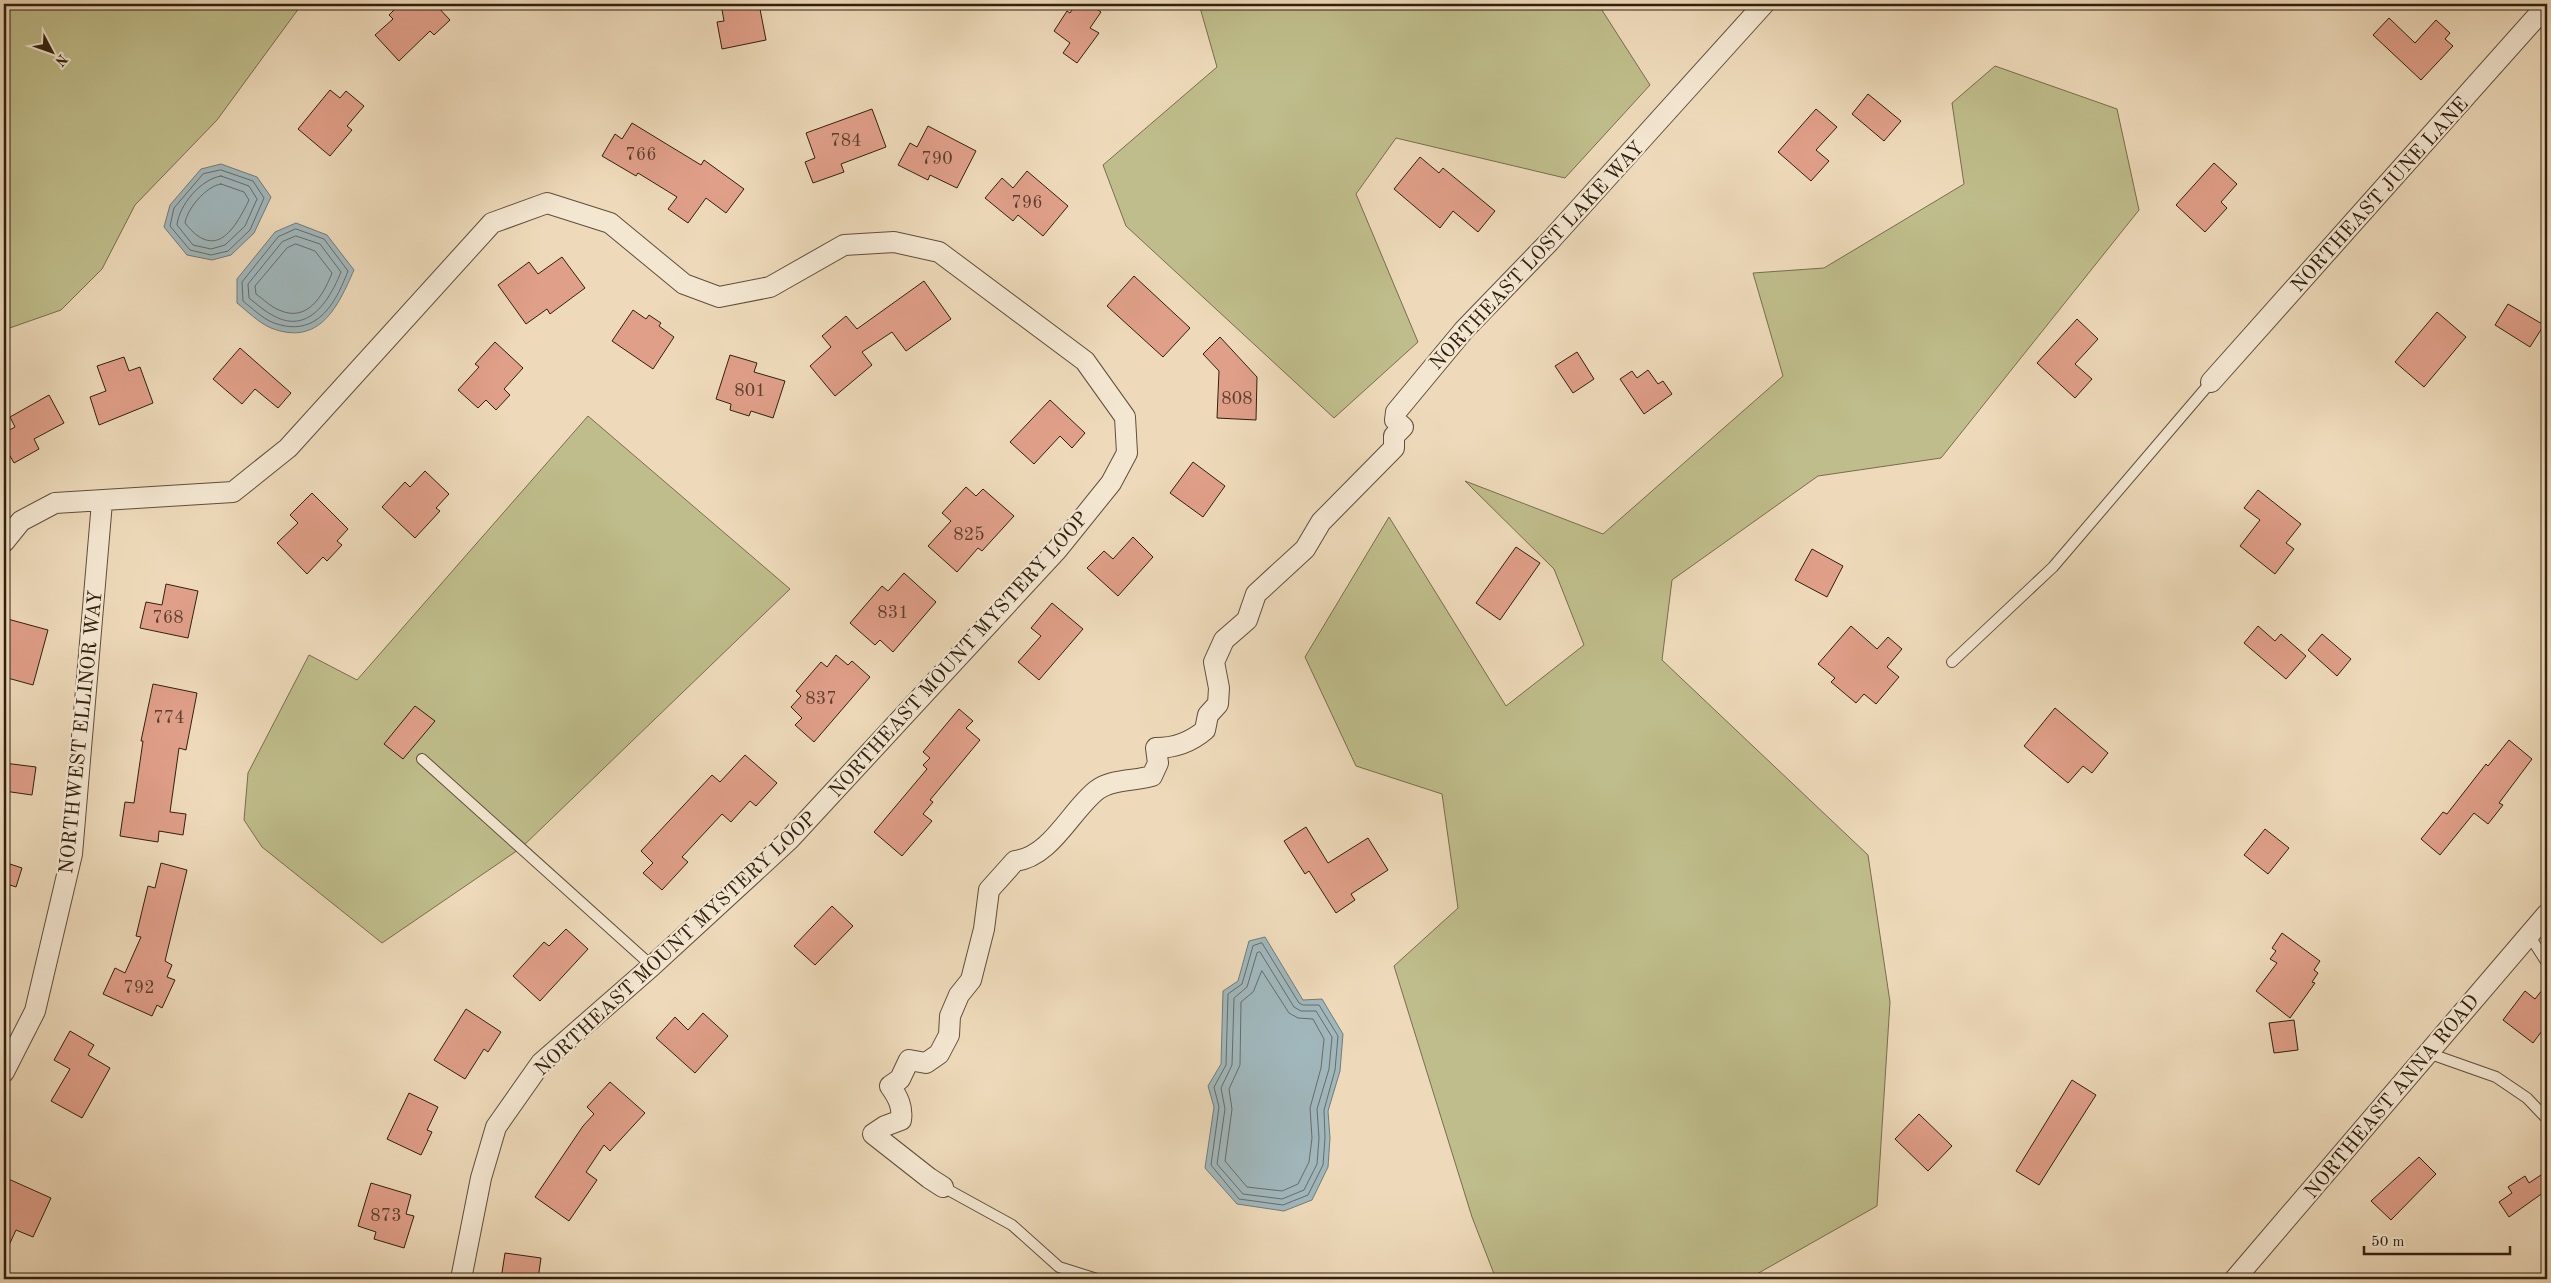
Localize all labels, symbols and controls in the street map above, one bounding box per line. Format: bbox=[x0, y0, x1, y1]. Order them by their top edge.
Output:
north arrow bbox=[28, 28, 78, 78]
text: N bbox=[52, 51, 70, 69]
street label: NORTHEAST JUNE LANE bbox=[2288, 94, 2473, 296]
house number: 784 bbox=[830, 132, 862, 150]
street label: NORTHEAST LOST LAKE WAY bbox=[1427, 138, 1649, 374]
house number: 766 bbox=[625, 146, 657, 164]
house number: 790 bbox=[921, 150, 953, 168]
house number: 796 bbox=[1011, 194, 1043, 212]
house number: 801 bbox=[734, 382, 766, 400]
house number: 808 bbox=[1221, 390, 1253, 408]
street label: NORTHEAST MOUNT MYSTERY LOOP bbox=[826, 509, 1093, 802]
house number: 825 bbox=[953, 526, 985, 544]
street label: NORTHWEST ELLINOR WAY bbox=[57, 589, 107, 875]
house number: 831 bbox=[877, 604, 909, 622]
house number: 768 bbox=[152, 609, 184, 627]
house number: 837 bbox=[805, 690, 837, 708]
house number: 774 bbox=[153, 709, 185, 727]
street label: NORTHEAST MOUNT MYSTERY LOOP bbox=[532, 809, 821, 1080]
house number: 792 bbox=[123, 979, 155, 997]
street label: NORTHEAST ANNA ROAD bbox=[2301, 991, 2484, 1203]
house number: 873 bbox=[370, 1207, 402, 1225]
scale bar bbox=[2364, 1223, 2510, 1255]
text: 50 m bbox=[2371, 1235, 2405, 1250]

